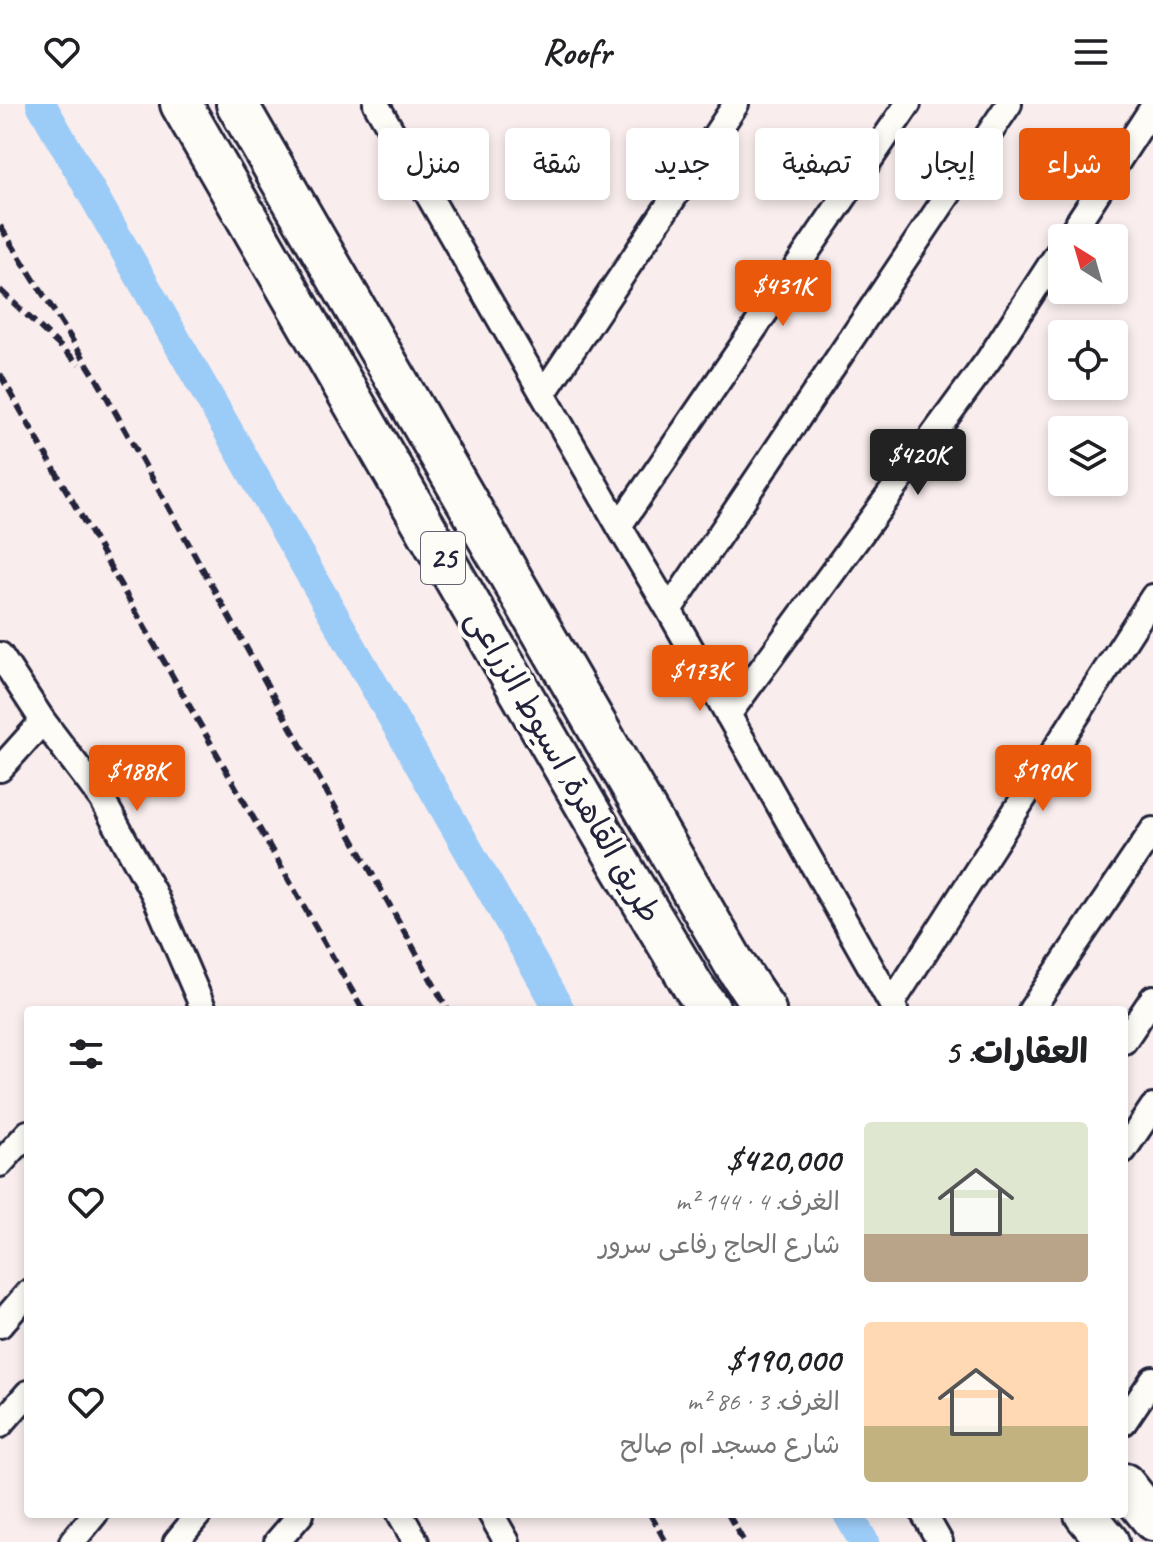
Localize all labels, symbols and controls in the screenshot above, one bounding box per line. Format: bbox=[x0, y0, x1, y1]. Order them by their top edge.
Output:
text: Roofr bbox=[542, 29, 611, 75]
icon: heart bbox=[40, 30, 84, 74]
icon: menu bbox=[1069, 30, 1113, 74]
chip: منزل bbox=[378, 128, 489, 200]
chip: شقة bbox=[505, 128, 610, 200]
chip: جديد bbox=[626, 128, 739, 200]
chip: تصفية bbox=[755, 128, 879, 200]
chip: إيجار bbox=[895, 128, 1003, 200]
chip: شراء bbox=[1019, 128, 1130, 200]
north arrow bbox=[1048, 224, 1128, 304]
map controls bbox=[1048, 224, 1128, 496]
pin: $431K bbox=[727, 260, 839, 328]
text: $431K bbox=[753, 269, 813, 302]
button: locate bbox=[1048, 320, 1128, 400]
button: layers bbox=[1048, 416, 1128, 496]
pin: $420K bbox=[862, 429, 974, 497]
text: $420K bbox=[888, 438, 948, 471]
road number: 25 bbox=[421, 532, 465, 584]
street label: طريق القاهرة, اسيوط الزراعى bbox=[457, 601, 671, 931]
pin: $173K bbox=[644, 645, 756, 713]
text: $173K bbox=[670, 654, 730, 687]
pin: $188K bbox=[81, 745, 193, 813]
pin: $190K bbox=[987, 745, 1099, 813]
text: $188K bbox=[107, 754, 167, 787]
text: $190K bbox=[1013, 754, 1073, 787]
text: العقارات: 5 bbox=[944, 1030, 1088, 1073]
icon: filters bbox=[64, 1032, 108, 1076]
text: $420,000 bbox=[726, 1138, 840, 1181]
icon: home bbox=[928, 1154, 1024, 1250]
icon: heart bbox=[64, 1180, 108, 1224]
text: الغرف: 4 · 144 m² bbox=[675, 1185, 840, 1218]
text: شارع الحاج رفاعى سرور bbox=[599, 1228, 840, 1261]
text: $190,000 bbox=[727, 1338, 840, 1381]
icon: home bbox=[928, 1354, 1024, 1450]
icon: heart bbox=[64, 1380, 108, 1424]
text: الغرف: 3 · 86 m² bbox=[687, 1385, 840, 1418]
text: شارع مسجد ام صالح bbox=[620, 1428, 840, 1461]

